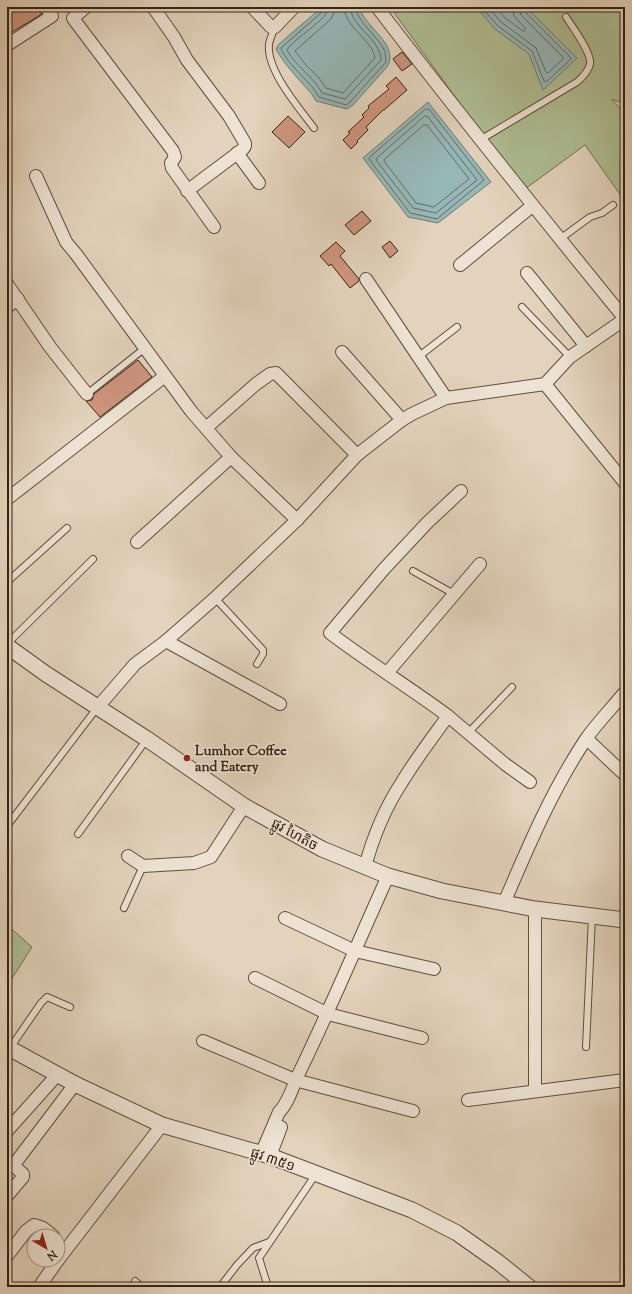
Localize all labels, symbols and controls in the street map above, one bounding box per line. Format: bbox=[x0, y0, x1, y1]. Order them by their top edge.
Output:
place label: Lumhor Coffee and Eatery bbox=[195, 742, 287, 778]
marker: Lumhor Coffee and Eatery bbox=[182, 753, 192, 763]
street label: ផ្លូវ ហៃតិច bbox=[267, 815, 321, 857]
street label: ផ្លូវ ៣៥១ bbox=[247, 1144, 297, 1178]
north arrow bbox=[26, 1228, 66, 1268]
text: N bbox=[43, 1245, 61, 1264]

